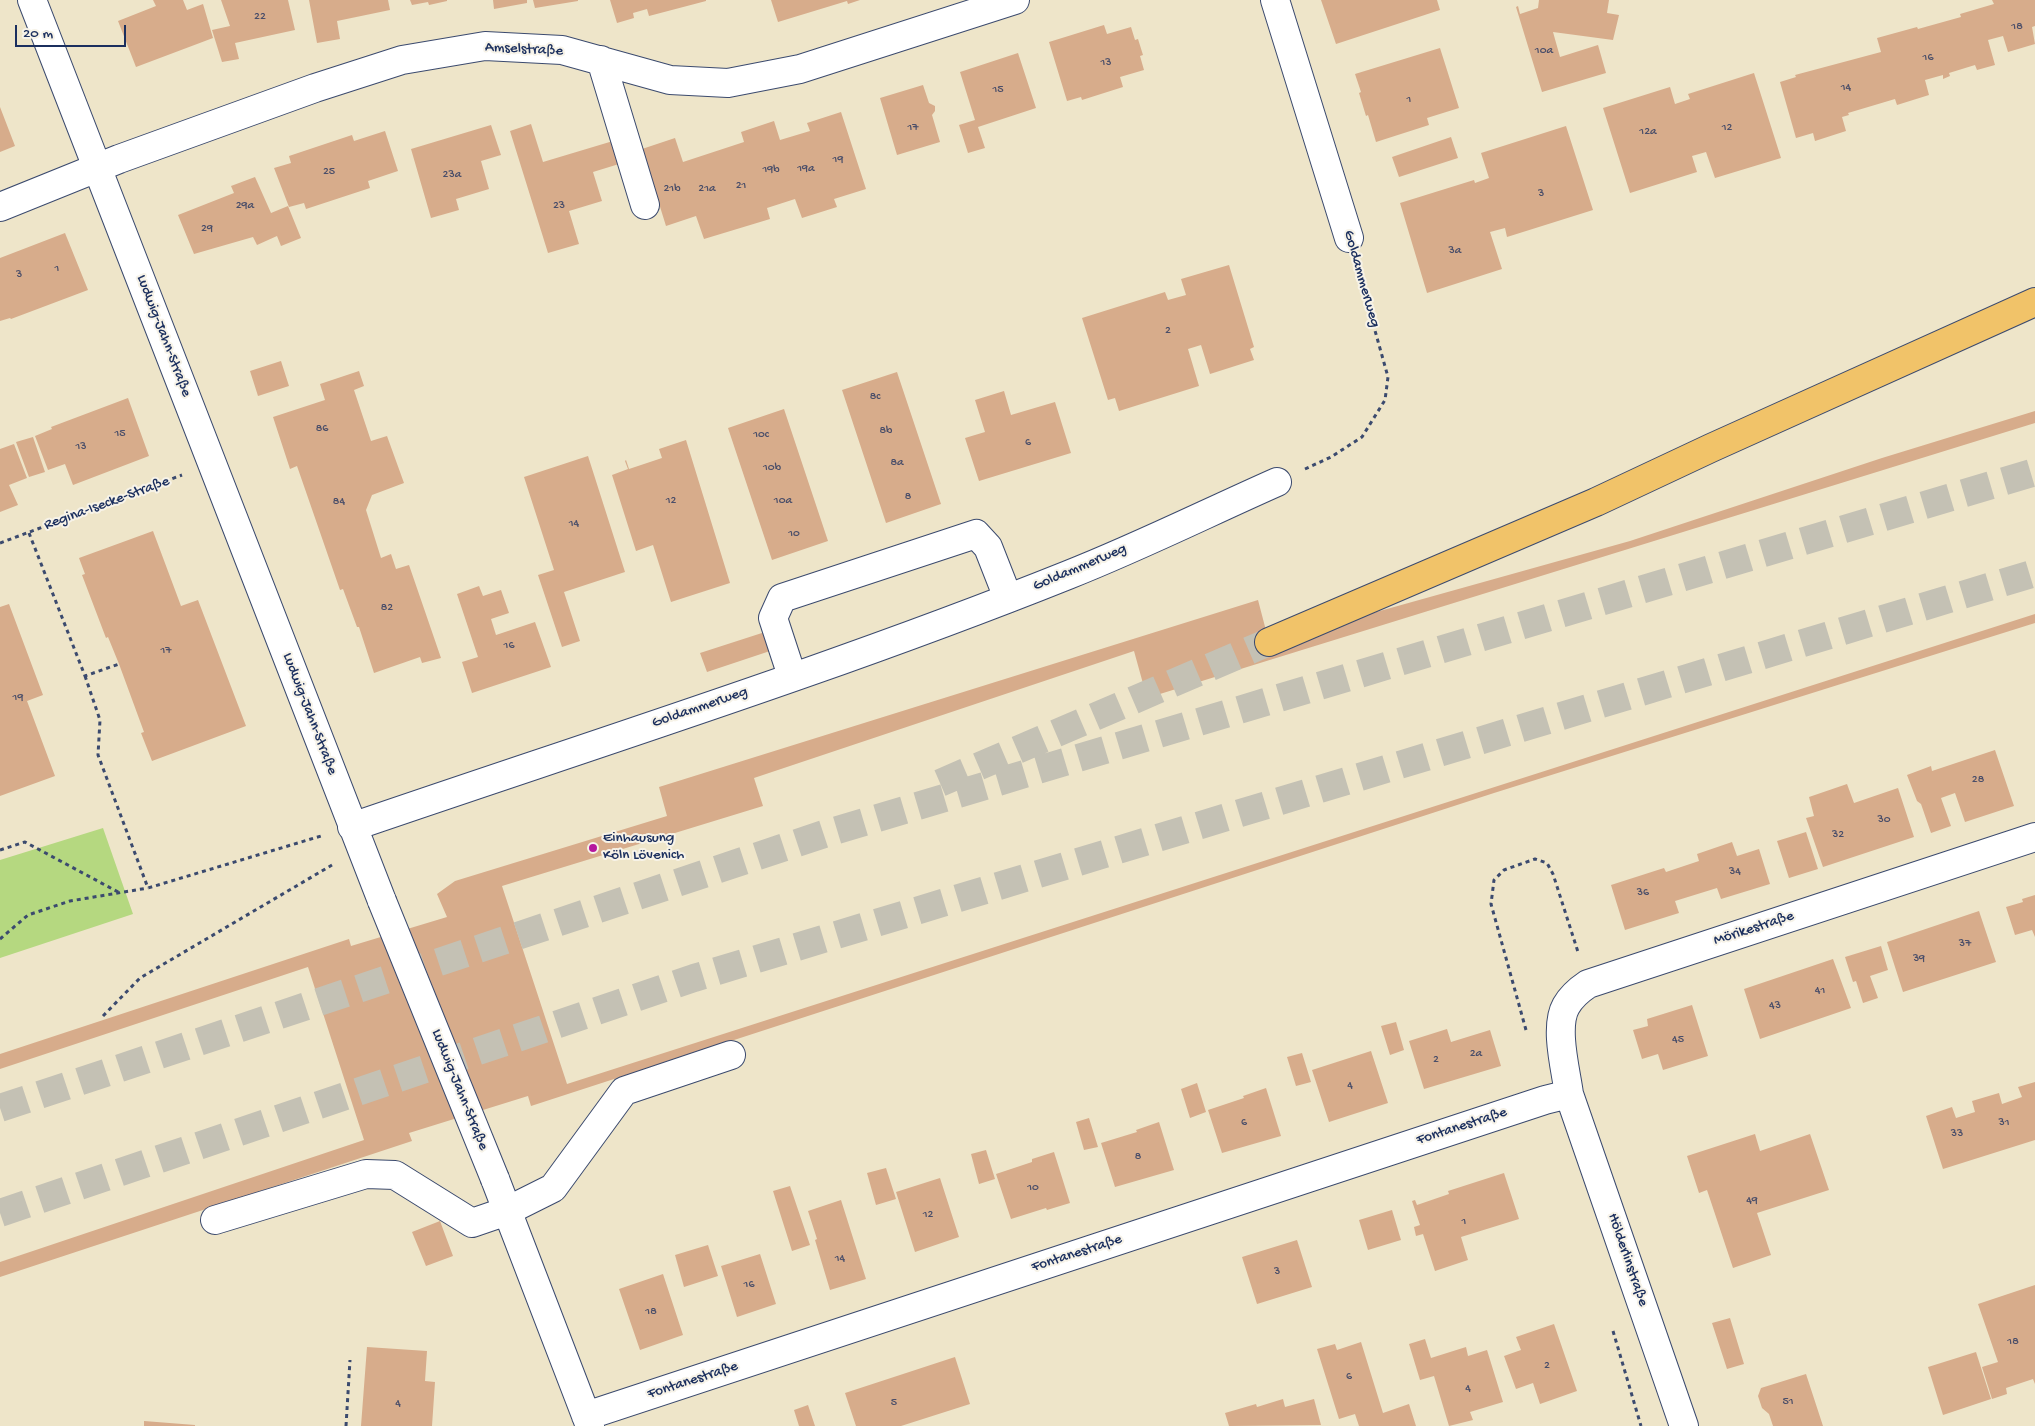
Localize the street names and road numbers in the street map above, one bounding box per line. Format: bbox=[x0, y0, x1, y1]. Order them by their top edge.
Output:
street label: Amselstraße bbox=[484, 39, 564, 61]
street label: Goldammerweg bbox=[1339, 228, 1383, 330]
street label: Ludwig-Jahn-Straße bbox=[131, 272, 195, 400]
street label: Regina-Isecke-Straße bbox=[42, 473, 172, 535]
street label: Goldammerweg bbox=[1030, 540, 1130, 596]
street label: Ludwig-Jahn-Straße bbox=[277, 650, 341, 778]
street label: Goldammerweg bbox=[650, 683, 750, 733]
street label: Mörikestraße bbox=[1712, 908, 1796, 950]
street label: Ludwig-Jahn-Straße bbox=[426, 1027, 492, 1153]
street label: Fontanestraße bbox=[1414, 1104, 1510, 1150]
street label: Hölderlinstraße bbox=[1603, 1211, 1651, 1309]
street label: Fontanestraße bbox=[1029, 1231, 1125, 1277]
street label: Fontanestraße bbox=[645, 1358, 741, 1404]

